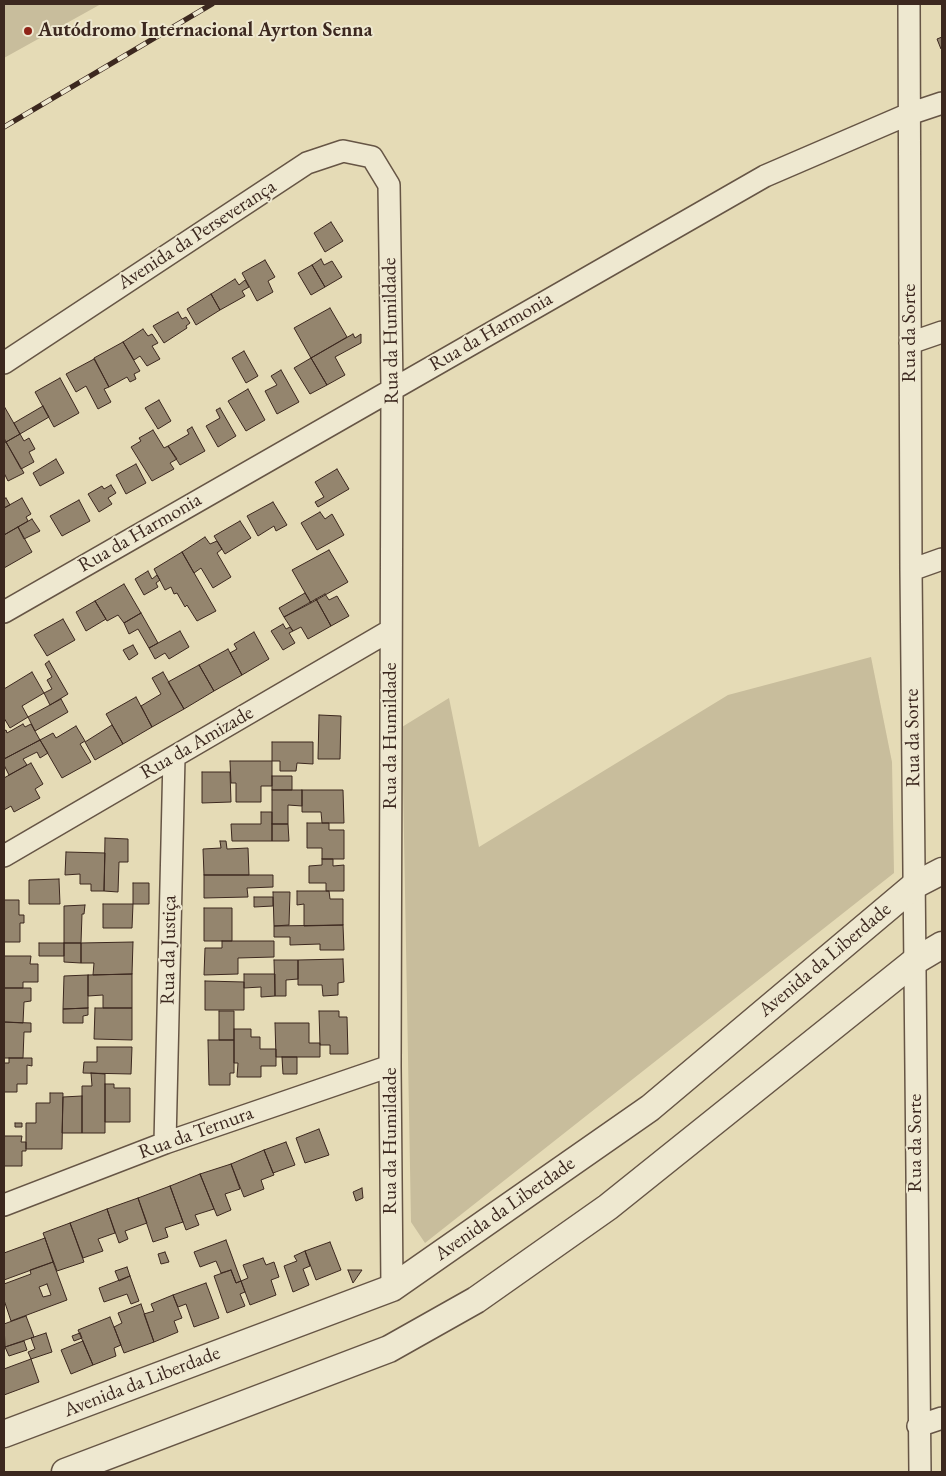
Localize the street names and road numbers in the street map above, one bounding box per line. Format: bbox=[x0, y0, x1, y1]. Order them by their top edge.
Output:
street label: Avenida da Perseverança bbox=[113, 175, 281, 295]
street label: Rua da Humildade bbox=[378, 257, 404, 405]
street label: Rua da Sorte bbox=[898, 284, 922, 382]
street label: Rua da Harmonia bbox=[425, 287, 557, 377]
street label: Rua da Harmonia bbox=[74, 488, 206, 578]
street label: Rua da Humildade bbox=[379, 663, 403, 809]
street label: Rua da Sorte bbox=[900, 688, 926, 788]
street label: Rua da Amizade bbox=[136, 701, 258, 785]
street label: Rua da Justiça bbox=[156, 895, 182, 1005]
street label: Avenida da Liberdade bbox=[754, 898, 896, 1022]
street label: Rua da Humildade bbox=[379, 1068, 403, 1214]
street label: Rua da Sorte bbox=[904, 1094, 928, 1192]
street label: Rua da Ternura bbox=[135, 1101, 257, 1165]
street label: Avenida da Liberdade bbox=[430, 1152, 580, 1266]
street label: Avenida da Liberdade bbox=[60, 1341, 224, 1423]

